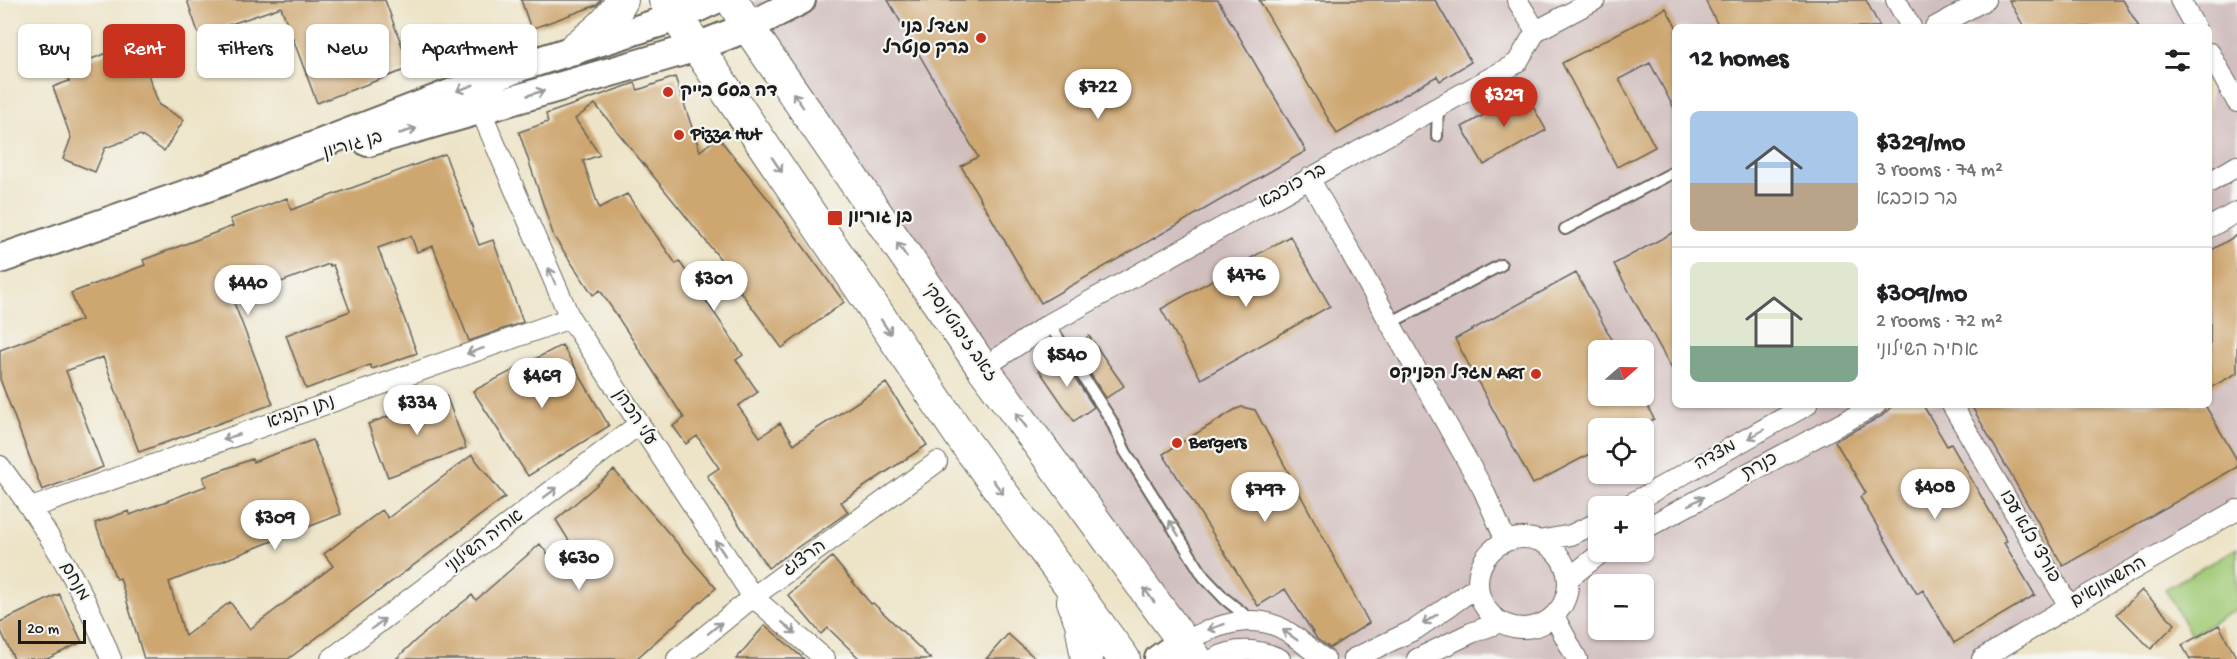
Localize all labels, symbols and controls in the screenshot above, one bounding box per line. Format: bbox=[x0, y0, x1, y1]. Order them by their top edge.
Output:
place label: מגדל בני ברק סנטרל bbox=[882, 17, 969, 60]
chip: Buy bbox=[18, 24, 91, 78]
chip: Rent bbox=[103, 24, 185, 78]
chip: Filters bbox=[197, 24, 294, 78]
chip: New bbox=[306, 24, 389, 78]
chip: Apartment bbox=[401, 24, 537, 78]
marker: מגדל בני ברק סנטרל bbox=[974, 31, 988, 45]
icon: filters bbox=[2161, 44, 2194, 77]
text: 12 homes bbox=[1690, 45, 1788, 76]
pin: $722 bbox=[1062, 69, 1134, 120]
text: $722 bbox=[1079, 77, 1118, 100]
pin: $329 bbox=[1468, 77, 1540, 128]
place label: דה בסט בייק bbox=[680, 82, 778, 103]
one-way arrow bbox=[456, 83, 475, 94]
marker: דה בסט בייק bbox=[661, 85, 675, 99]
text: $329 bbox=[1484, 85, 1524, 108]
one-way arrow bbox=[526, 87, 545, 98]
one-way arrow bbox=[792, 92, 804, 108]
one-way arrow bbox=[398, 125, 417, 136]
place label: Pizza Hut bbox=[690, 125, 763, 146]
street label: בן גוריון bbox=[321, 128, 385, 164]
marker: Pizza Hut bbox=[672, 128, 686, 142]
text: $329/mo bbox=[1876, 129, 1965, 160]
icon: home bbox=[1738, 135, 1810, 207]
one-way arrow bbox=[771, 156, 783, 173]
street label: בר כוכבא bbox=[1256, 160, 1330, 214]
text: 3 rooms · 74 m² bbox=[1876, 160, 2003, 183]
text: בר כוכבא bbox=[1876, 189, 1958, 212]
place label: בן גוריון bbox=[848, 208, 912, 229]
marker: בן גוריון bbox=[826, 209, 844, 227]
one-way arrow bbox=[896, 243, 908, 259]
pin: $476 bbox=[1210, 257, 1282, 308]
pin: $301 bbox=[678, 261, 750, 312]
pin: $440 bbox=[212, 265, 284, 316]
text: $476 bbox=[1227, 265, 1265, 288]
one-way arrow bbox=[546, 268, 557, 286]
text: $301 bbox=[695, 269, 733, 292]
text: $440 bbox=[228, 273, 268, 296]
street label: זאב ז'בוטינסקי bbox=[917, 280, 1001, 386]
text: $309/mo bbox=[1876, 280, 1967, 311]
icon: home bbox=[1738, 286, 1810, 358]
text: 2 rooms · 72 m² bbox=[1876, 311, 2003, 334]
one-way arrow bbox=[880, 318, 893, 335]
pin: $540 bbox=[1031, 337, 1103, 388]
north arrow bbox=[1588, 340, 1654, 406]
map controls bbox=[1588, 340, 1654, 640]
text: אחיה השילוני bbox=[1876, 340, 1978, 363]
text: $540 bbox=[1047, 345, 1087, 368]
one-way arrow bbox=[466, 347, 485, 358]
pin: $469 bbox=[506, 358, 578, 409]
place label: מגדל הפניקס ART bbox=[1389, 363, 1525, 385]
text: $469 bbox=[523, 366, 561, 389]
marker: מגדל הפניקס ART bbox=[1529, 367, 1543, 381]
pin: $334 bbox=[381, 385, 453, 436]
street label: עלי הכהן bbox=[608, 385, 662, 450]
street label: נתן הנביא bbox=[264, 392, 338, 434]
text: $334 bbox=[397, 393, 437, 416]
one-way arrow bbox=[1015, 413, 1028, 429]
button: locate bbox=[1588, 418, 1654, 484]
one-way arrow bbox=[1748, 428, 1765, 440]
one-way arrow bbox=[223, 433, 241, 444]
place label: Bergers bbox=[1188, 433, 1248, 454]
marker: Bergers bbox=[1170, 436, 1184, 450]
street label: מצדה bbox=[1692, 436, 1740, 476]
street label: כנרת bbox=[1739, 449, 1781, 485]
pin: $408 bbox=[1899, 469, 1971, 520]
pin: $797 bbox=[1229, 472, 1301, 523]
text: $408 bbox=[1915, 477, 1955, 500]
one-way arrow bbox=[992, 478, 1004, 494]
text: $797 bbox=[1245, 480, 1285, 503]
one-way arrow bbox=[541, 486, 557, 499]
street label: פורצי כלא עכו bbox=[1994, 486, 2066, 587]
one-way arrow bbox=[1686, 495, 1704, 506]
button: + bbox=[1588, 496, 1654, 562]
pin: $309 bbox=[239, 500, 311, 551]
street label: אחיה השילוני bbox=[441, 505, 528, 578]
text: $309 bbox=[255, 508, 295, 531]
one-way arrow bbox=[1167, 520, 1179, 537]
street label: הרצוג bbox=[779, 536, 831, 582]
pin: $630 bbox=[543, 540, 615, 591]
one-way arrow bbox=[714, 540, 727, 557]
text: $630 bbox=[559, 548, 599, 571]
street label: החשמונאים bbox=[2067, 553, 2151, 613]
street label: מנחם bbox=[54, 559, 94, 605]
button: − bbox=[1588, 574, 1654, 640]
one-way arrow bbox=[1143, 587, 1155, 603]
one-way arrow bbox=[1423, 613, 1439, 625]
scale bar bbox=[18, 617, 86, 644]
one-way arrow bbox=[369, 617, 385, 630]
text: 20 m bbox=[27, 621, 59, 640]
one-way arrow bbox=[781, 621, 796, 635]
one-way arrow bbox=[707, 622, 723, 635]
one-way arrow bbox=[1207, 623, 1226, 634]
one-way arrow bbox=[1283, 629, 1299, 641]

